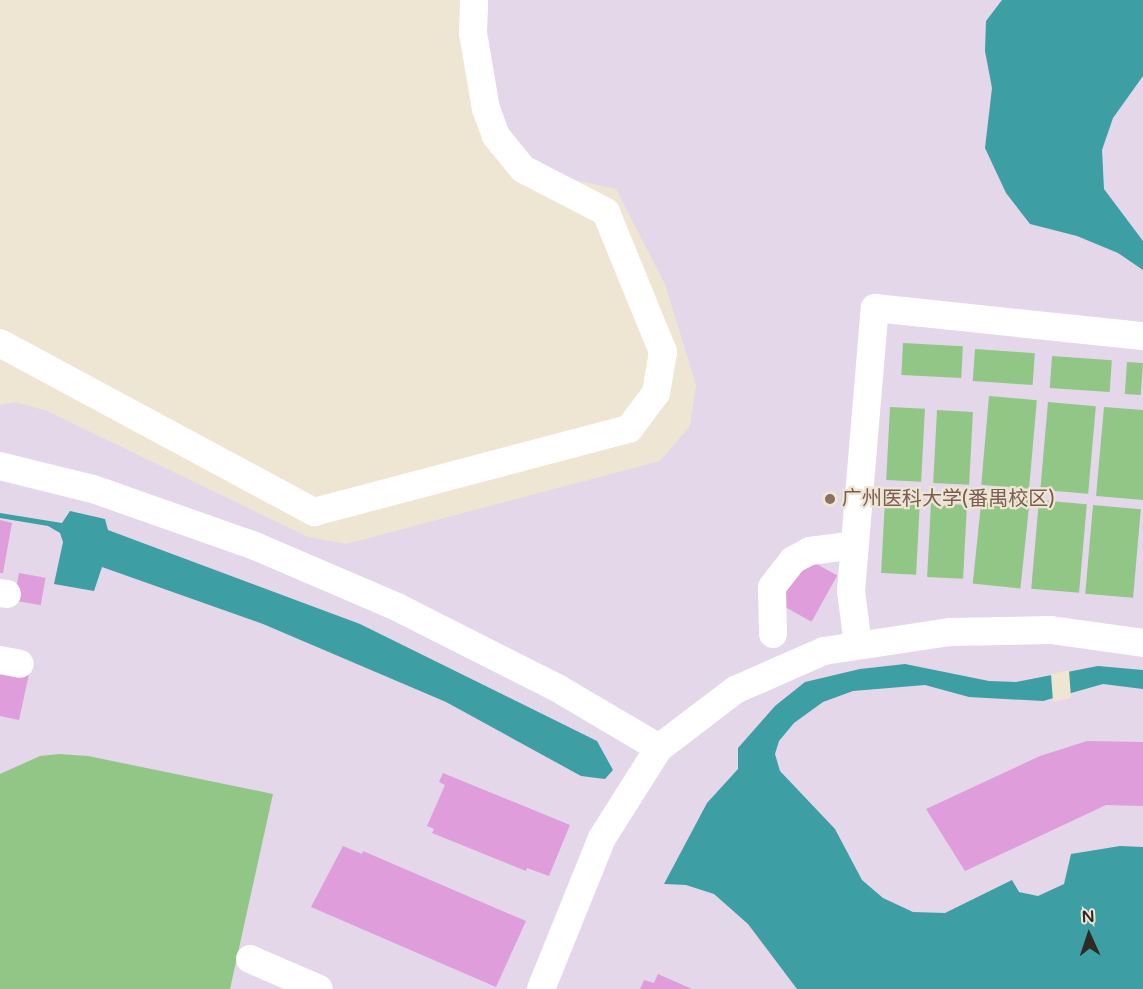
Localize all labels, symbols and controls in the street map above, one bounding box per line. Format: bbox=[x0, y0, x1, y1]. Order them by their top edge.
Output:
place label: 广州医科大学(番禺校区) bbox=[842, 487, 1054, 511]
marker: 广州医科大学(番禺校区) bbox=[823, 492, 837, 506]
north arrow bbox=[1059, 905, 1119, 965]
text: N bbox=[1081, 907, 1095, 927]

